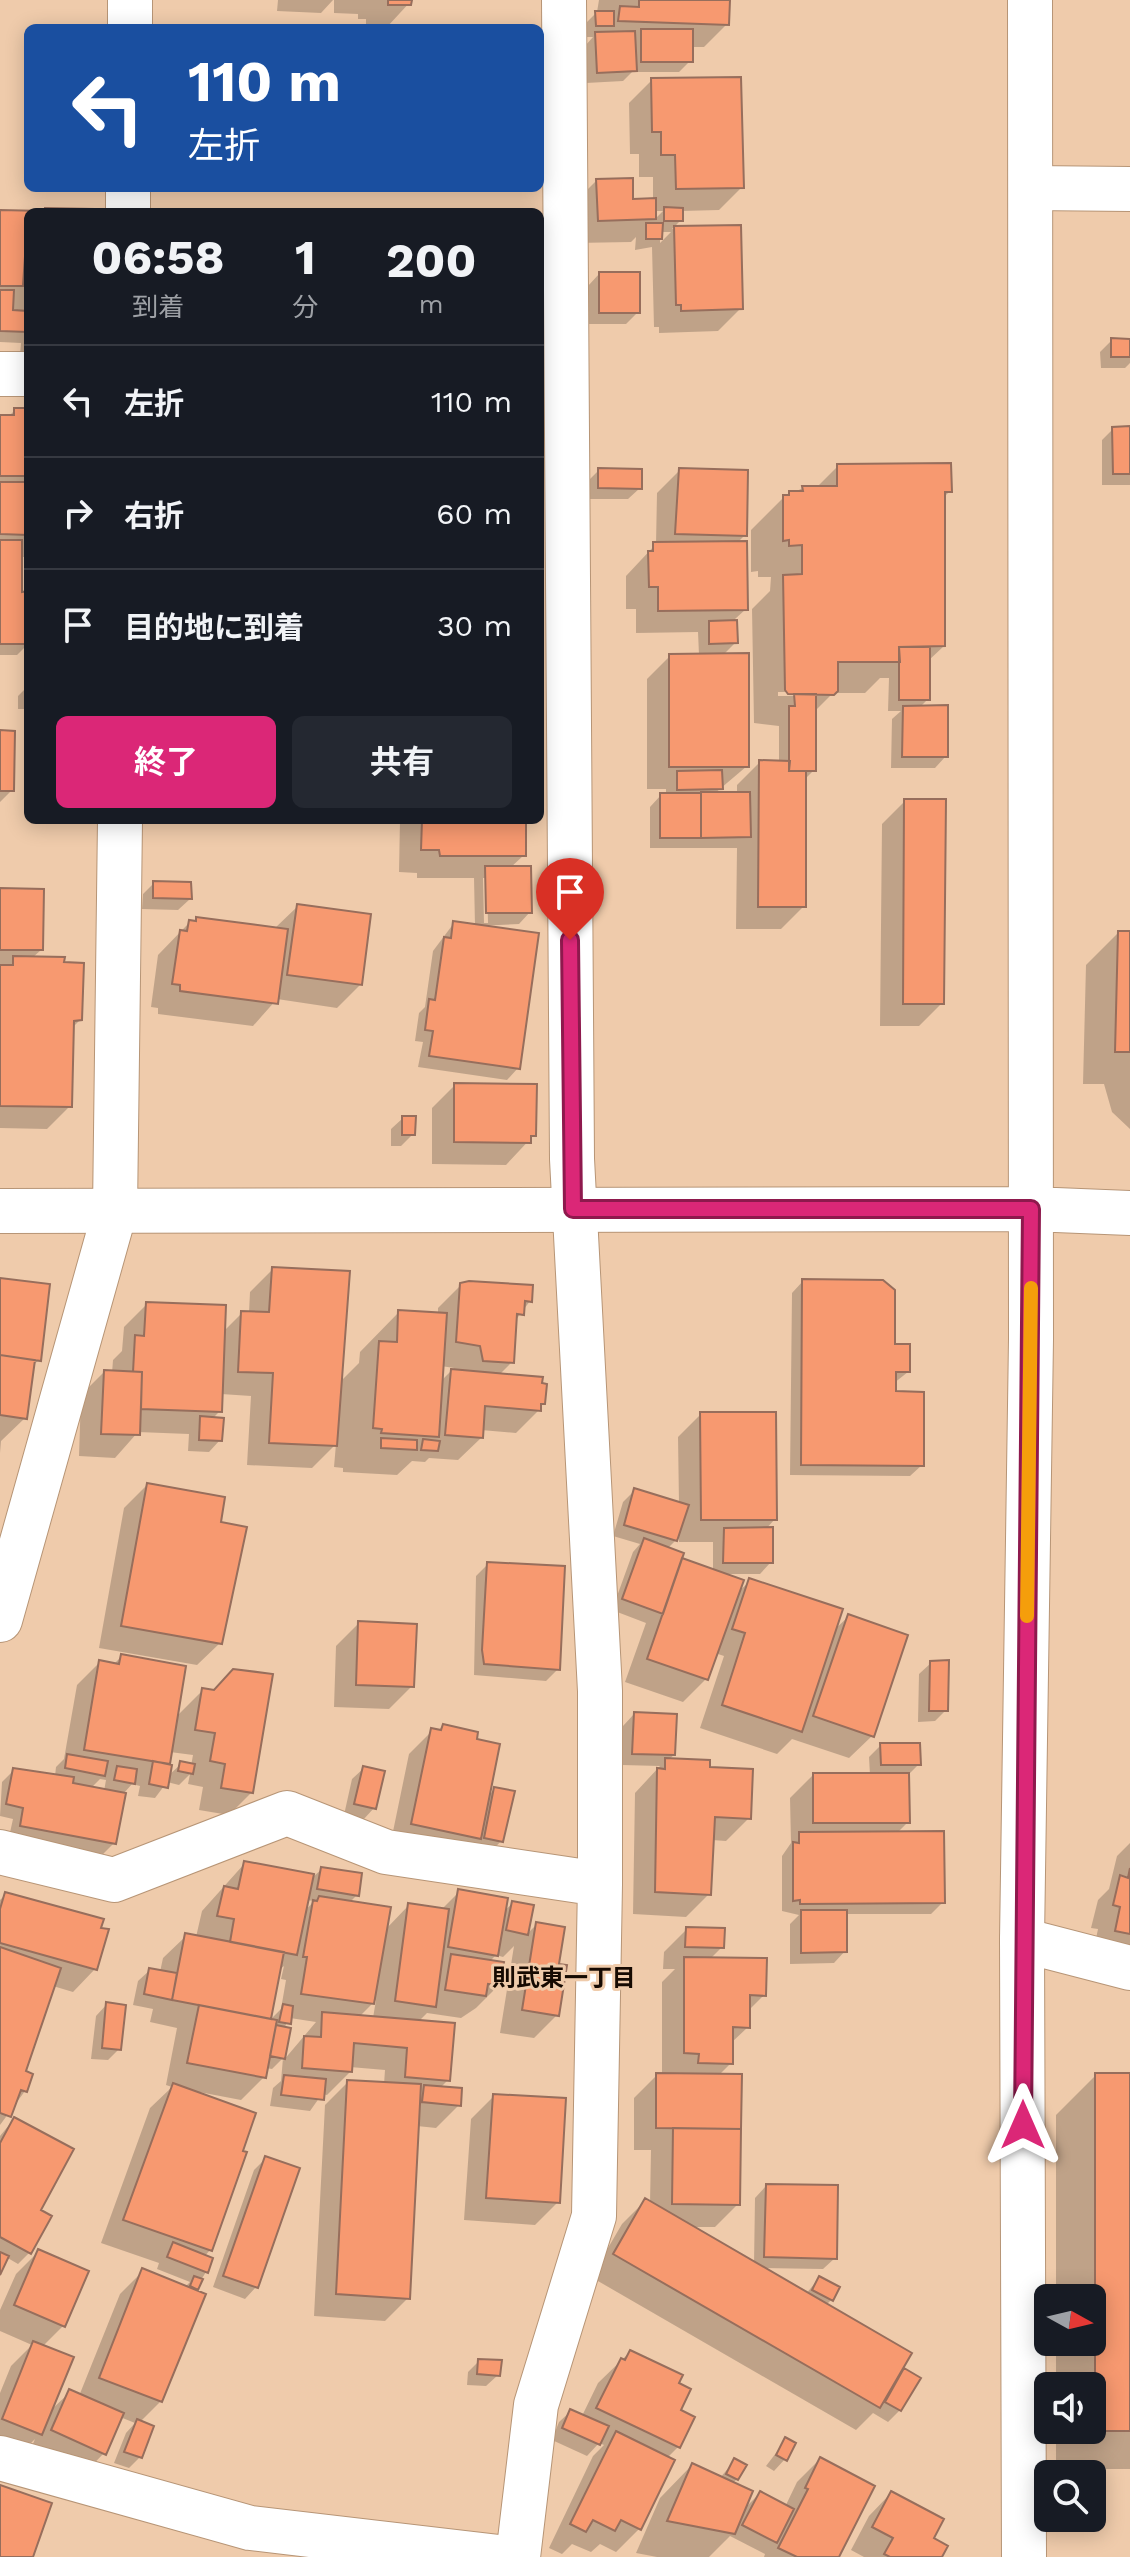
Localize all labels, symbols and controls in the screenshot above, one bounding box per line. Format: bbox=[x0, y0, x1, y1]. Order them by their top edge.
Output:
text: 110 m bbox=[188, 49, 341, 115]
icon: left bbox=[56, 56, 160, 160]
text: 左折 bbox=[188, 125, 260, 167]
text: 06:58 bbox=[92, 229, 225, 286]
text: 1 bbox=[295, 229, 316, 286]
text: 200 bbox=[386, 232, 476, 289]
text: m bbox=[419, 289, 444, 319]
text: 到着 bbox=[132, 292, 184, 322]
text: 分 bbox=[292, 292, 318, 322]
icon: left bbox=[56, 379, 100, 423]
text: 110 m bbox=[431, 384, 512, 419]
text: 左折 bbox=[124, 386, 184, 421]
icon: right bbox=[56, 491, 100, 535]
text: 60 m bbox=[436, 496, 512, 531]
text: 右折 bbox=[124, 498, 184, 533]
icon: arrive bbox=[56, 603, 100, 647]
text: 30 m bbox=[437, 608, 512, 643]
text: 目的地に到着 bbox=[124, 610, 304, 645]
button: 終了 bbox=[56, 716, 276, 808]
button: 共有 bbox=[292, 716, 512, 808]
pin bbox=[536, 858, 604, 940]
icon: arrive bbox=[548, 870, 592, 914]
district label: 則武東一丁目 bbox=[492, 1964, 636, 1992]
position arrow bbox=[981, 2083, 1065, 2167]
north arrow bbox=[1034, 2284, 1106, 2356]
map controls bbox=[1034, 2284, 1106, 2532]
button: sound bbox=[1034, 2372, 1106, 2444]
button: search bbox=[1034, 2460, 1106, 2532]

